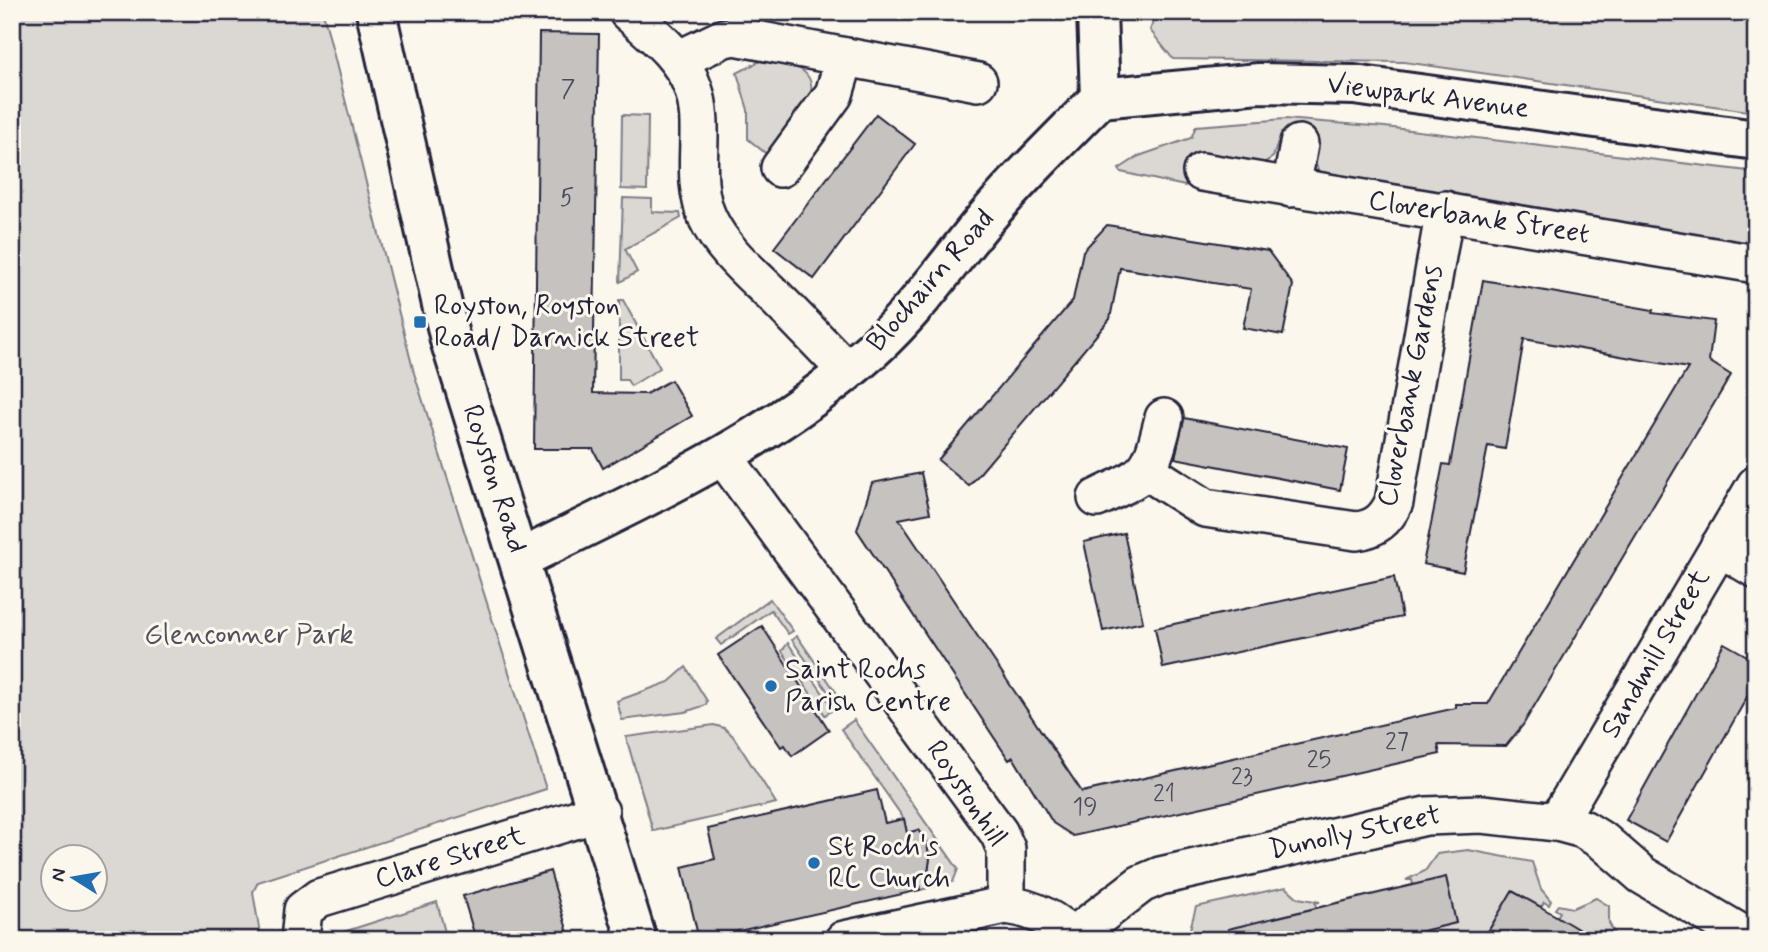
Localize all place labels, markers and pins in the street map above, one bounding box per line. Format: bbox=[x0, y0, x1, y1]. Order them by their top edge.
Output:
place label: Royston, Royston Road/ Darnick Street bbox=[434, 288, 699, 357]
marker: Royston, Royston Road/ Darnick Street bbox=[412, 314, 428, 330]
place label: Saint Rochs Parish Centre bbox=[785, 652, 951, 721]
marker: Saint Rochs Parish Centre bbox=[763, 678, 779, 694]
place label: St Roch's RC Church bbox=[828, 829, 950, 898]
marker: St Roch's RC Church bbox=[806, 855, 822, 871]

